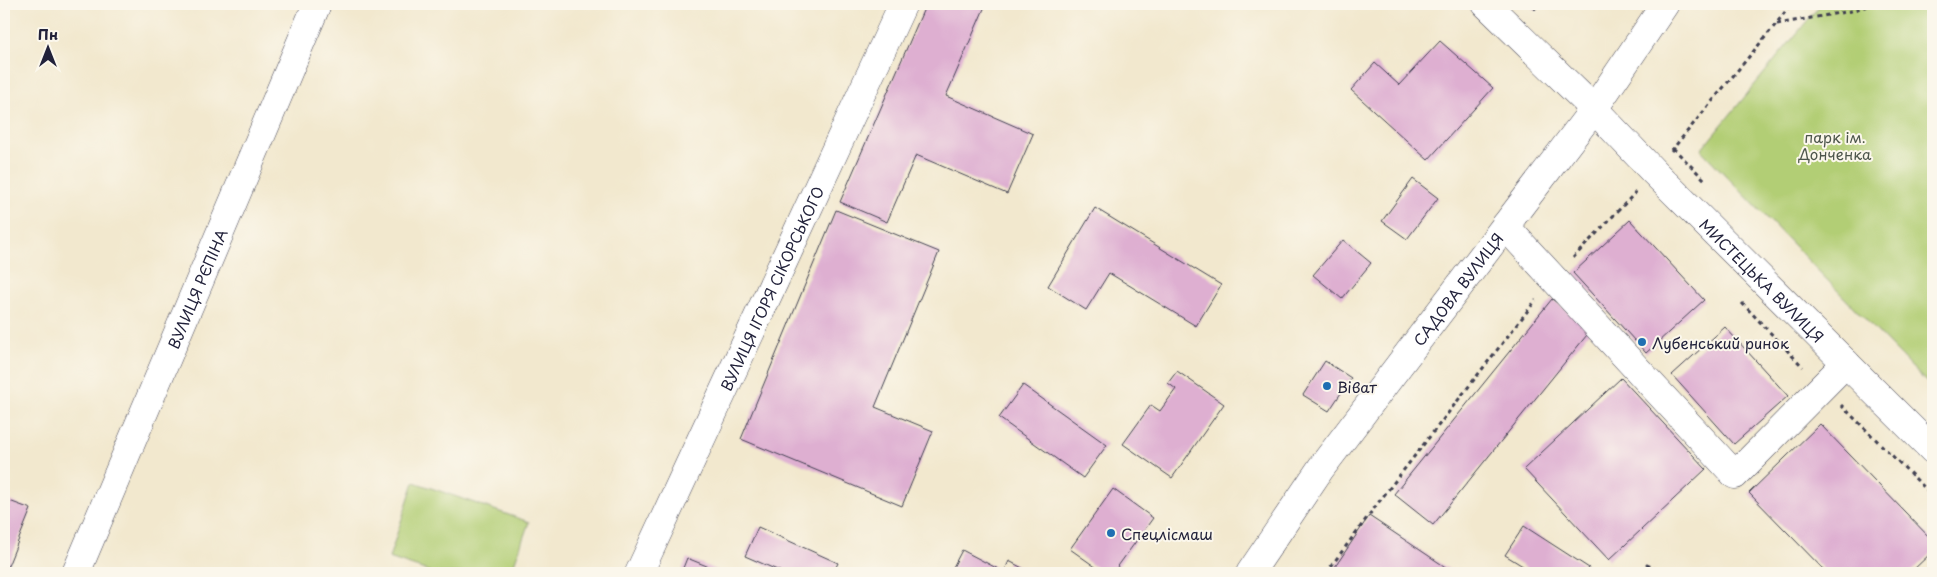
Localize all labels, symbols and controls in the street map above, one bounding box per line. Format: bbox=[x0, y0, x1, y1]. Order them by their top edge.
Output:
north arrow bbox=[22, 22, 72, 72]
text: Пн bbox=[38, 24, 58, 45]
park label: парк ім. Донченка bbox=[1798, 125, 1872, 165]
street label: ВУЛИЦЯ ІГОРЯ СІКОРСЬКОГО bbox=[714, 182, 829, 394]
street label: МИСТЕЦЬКА ВУЛИЦЯ bbox=[1695, 213, 1830, 347]
street label: ВУЛИЦЯ РЄПІНА bbox=[161, 225, 232, 352]
street label: САДОВА ВУЛИЦЯ bbox=[1407, 227, 1508, 350]
place label: Лубенський ринок bbox=[1652, 331, 1789, 354]
marker: Лубенський ринок bbox=[1636, 336, 1648, 348]
place label: Віват bbox=[1337, 375, 1377, 398]
marker: Віват bbox=[1321, 380, 1333, 392]
place label: Спецлісмаш bbox=[1121, 522, 1213, 545]
marker: Спецлісмаш bbox=[1105, 527, 1117, 539]

